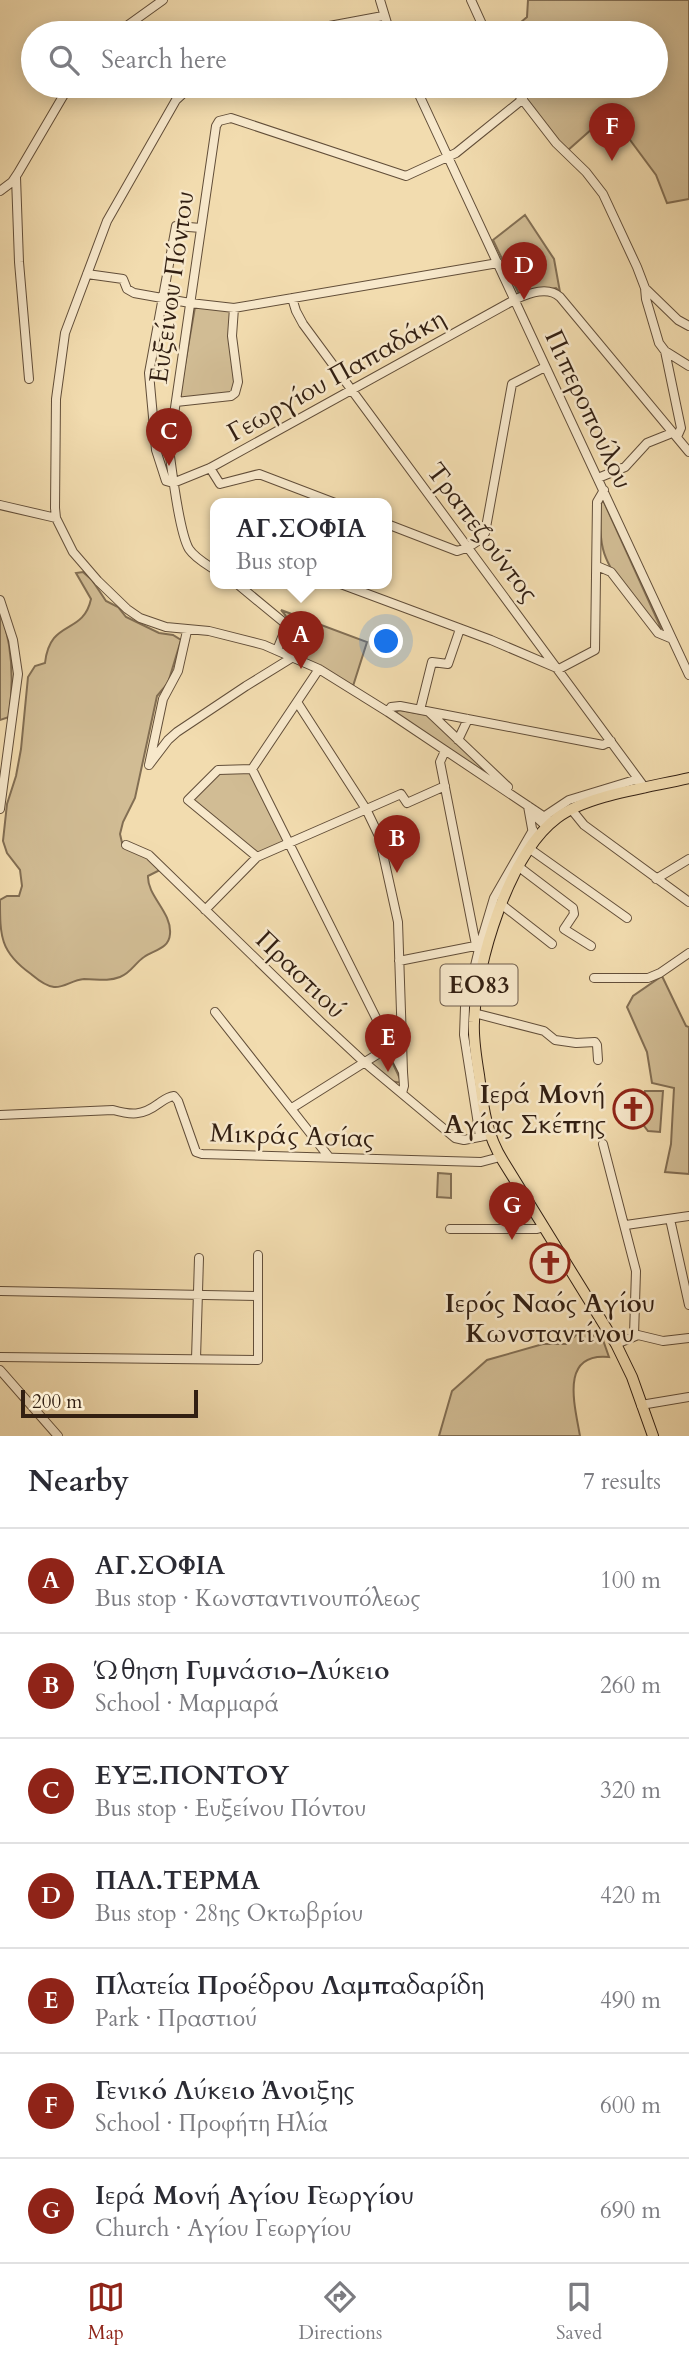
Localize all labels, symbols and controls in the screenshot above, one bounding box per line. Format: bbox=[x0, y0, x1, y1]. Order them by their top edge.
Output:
search box bbox=[21, 21, 668, 98]
icon: search bbox=[45, 41, 83, 79]
text: Search here bbox=[101, 42, 227, 77]
pin: F bbox=[589, 103, 635, 161]
street label: Ευξείνου Πόντου bbox=[141, 189, 202, 385]
pin: D bbox=[501, 242, 547, 300]
street label: Γεωργίου Παπαδάκη bbox=[221, 301, 452, 450]
street label: Πιπεροπούλου bbox=[536, 324, 641, 494]
pin: C bbox=[146, 408, 192, 466]
street label: Τραπεζούντος bbox=[419, 455, 547, 609]
popup bbox=[210, 498, 392, 589]
text: ΑΓ.ΣΟΦΙΑ bbox=[236, 511, 366, 546]
text: Bus stop bbox=[236, 546, 318, 577]
pin: A bbox=[278, 611, 324, 669]
your location bbox=[369, 624, 403, 658]
pin: B bbox=[374, 815, 420, 873]
street label: Πραστιού bbox=[248, 923, 353, 1026]
road number: ΕΟ83 bbox=[440, 965, 518, 1006]
pin: E bbox=[365, 1014, 411, 1072]
place label: Ιερά Μονή Αγίας Σκέπης bbox=[444, 1077, 606, 1142]
church icon: Ιερά Μονή Αγίας Σκέπης bbox=[612, 1088, 654, 1130]
street label: Μικράς Ασίας bbox=[209, 1115, 375, 1156]
pin: G bbox=[489, 1182, 535, 1240]
church icon: Ιερός Ναός Αγίου Κωνσταντίνου bbox=[529, 1242, 571, 1284]
place label: Ιερός Ναός Αγίου Κωνσταντίνου bbox=[445, 1286, 655, 1351]
scale bar bbox=[21, 1387, 198, 1419]
text: 200 m bbox=[32, 1389, 82, 1415]
text: Nearby bbox=[28, 1461, 129, 1502]
text: 7 results bbox=[583, 1466, 661, 1497]
text: ΑΓ.ΣΟΦΙΑ bbox=[95, 1548, 225, 1583]
text: A bbox=[42, 1565, 60, 1596]
text: 100 m bbox=[600, 1565, 661, 1596]
text: Bus stop · Κωνσταντινουπόλεως bbox=[95, 1583, 420, 1614]
text: Ώθηση Γυμνάσιο-Λύκειο bbox=[95, 1653, 389, 1688]
text: B bbox=[43, 1670, 59, 1701]
text: 260 m bbox=[600, 1670, 661, 1701]
text: School · Μαρμαρά bbox=[95, 1688, 280, 1719]
text: ΕΥΞ.ΠΟΝΤΟΥ bbox=[95, 1758, 289, 1793]
text: C bbox=[42, 1775, 60, 1806]
text: 320 m bbox=[600, 1775, 661, 1806]
text: Bus stop · Ευξείνου Πόντου bbox=[95, 1793, 366, 1824]
text: ΠΑΛ.ΤΕΡΜΑ bbox=[95, 1863, 260, 1898]
text: D bbox=[41, 1880, 61, 1911]
text: 420 m bbox=[600, 1880, 661, 1911]
text: Bus stop · 28ης Οκτωβρίου bbox=[95, 1898, 363, 1929]
text: Πλατεία Προέδρου Λαμπαδαρίδη bbox=[95, 1968, 484, 2003]
text: E bbox=[44, 1985, 58, 2016]
text: 490 m bbox=[600, 1985, 661, 2016]
text: Park · Πραστιού bbox=[95, 2003, 257, 2034]
text: Γενικό Λύκειο Άνοιξης bbox=[95, 2073, 355, 2108]
text: F bbox=[44, 2090, 58, 2121]
text: 600 m bbox=[600, 2090, 661, 2121]
text: School · Προφήτη Ηλία bbox=[95, 2108, 328, 2139]
text: Ιερά Μονή Αγίου Γεωργίου bbox=[95, 2178, 414, 2213]
text: G bbox=[42, 2195, 60, 2226]
text: 690 m bbox=[600, 2195, 661, 2226]
text: Church · Αγίου Γεωργίου bbox=[95, 2213, 352, 2244]
tab: Map bbox=[87, 2278, 125, 2346]
tab: Directions bbox=[299, 2278, 382, 2346]
tab: Saved bbox=[556, 2278, 602, 2346]

